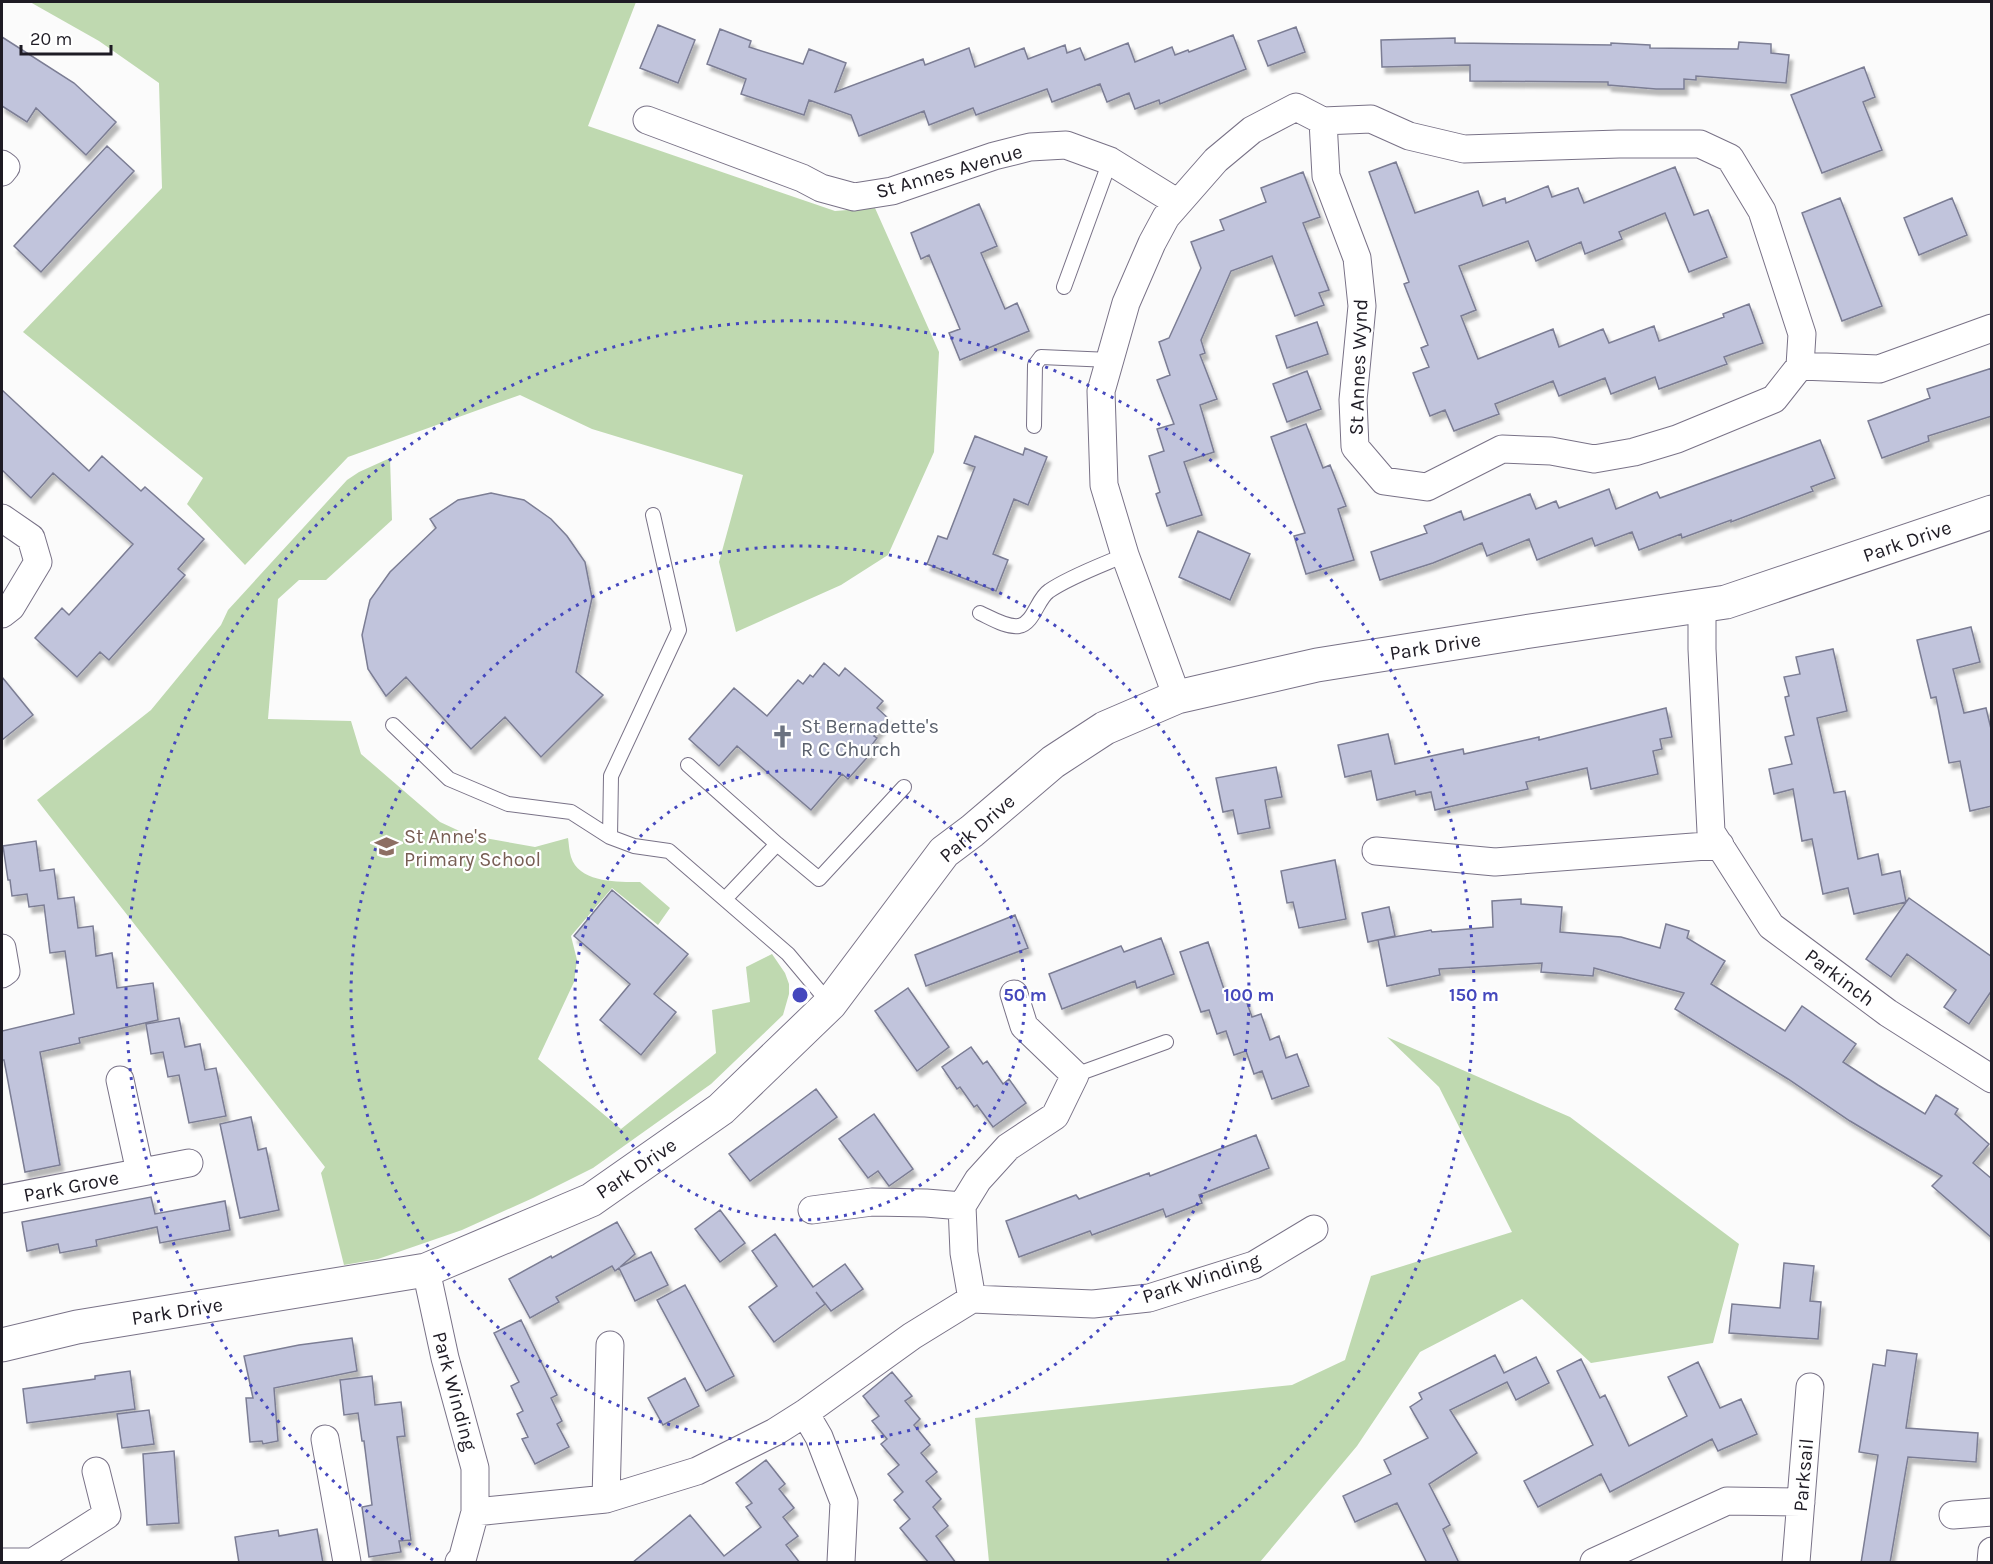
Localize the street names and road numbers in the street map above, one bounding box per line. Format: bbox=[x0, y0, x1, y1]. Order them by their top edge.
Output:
street label: St Annes Avenue bbox=[873, 140, 1025, 203]
street label: St Annes Wynd bbox=[1345, 298, 1372, 436]
street label: Park Drive bbox=[1860, 516, 1954, 567]
street label: Park Drive bbox=[1388, 628, 1482, 665]
street label: Park Drive bbox=[935, 790, 1020, 867]
street label: Parkinch bbox=[1800, 944, 1879, 1011]
street label: Park Drive bbox=[592, 1133, 681, 1204]
street label: Park Grove bbox=[21, 1166, 121, 1207]
street label: Park Winding bbox=[1139, 1249, 1263, 1308]
street label: Park Drive bbox=[130, 1293, 224, 1330]
street label: Park Winding bbox=[428, 1329, 481, 1453]
street label: Parksail bbox=[1789, 1437, 1818, 1513]

